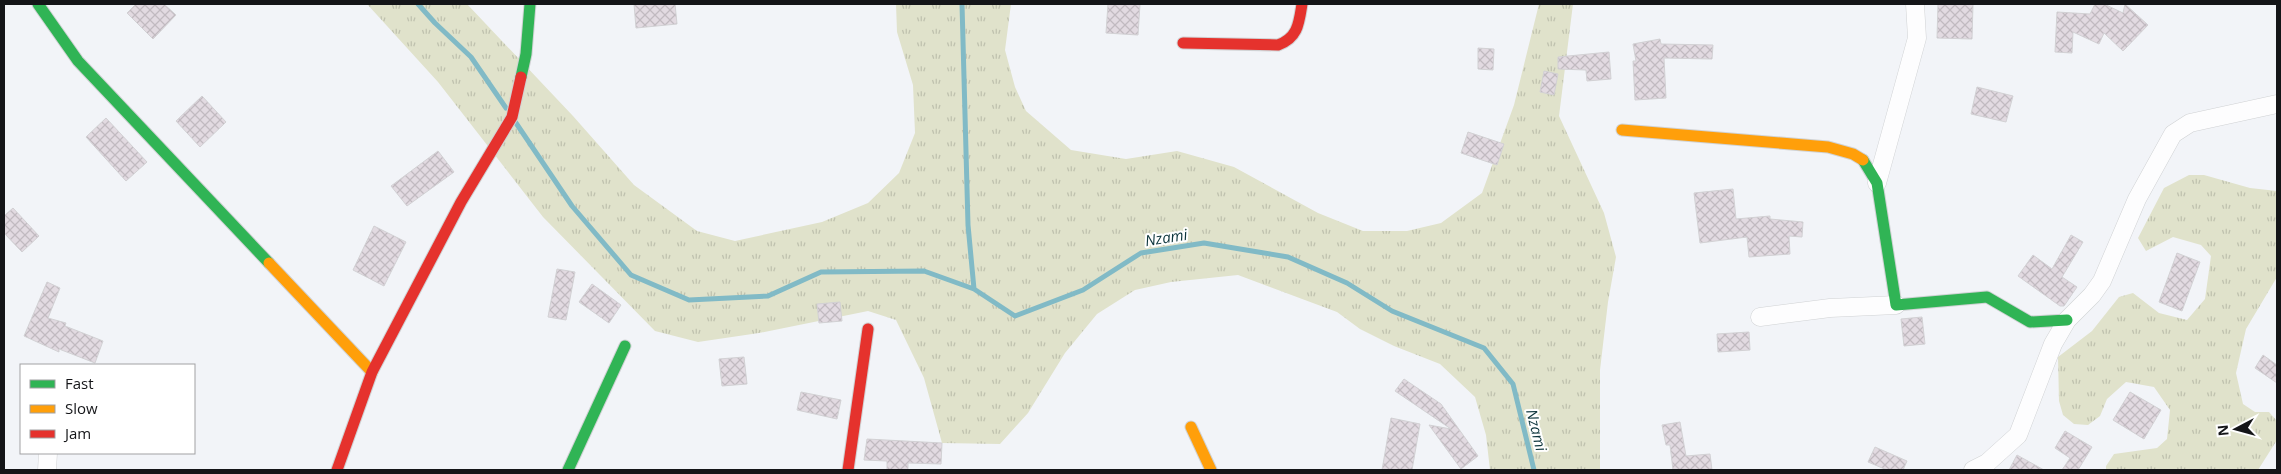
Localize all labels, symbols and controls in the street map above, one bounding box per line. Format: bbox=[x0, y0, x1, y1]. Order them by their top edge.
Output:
water label: Nzami bbox=[1143, 224, 1189, 250]
legend bbox=[20, 364, 195, 454]
text: Fast bbox=[65, 373, 94, 393]
text: Slow bbox=[65, 398, 98, 418]
north arrow bbox=[2211, 404, 2261, 454]
water label: Nzami bbox=[1522, 407, 1552, 453]
text: Jam bbox=[63, 423, 91, 443]
text: N bbox=[2213, 424, 2233, 437]

